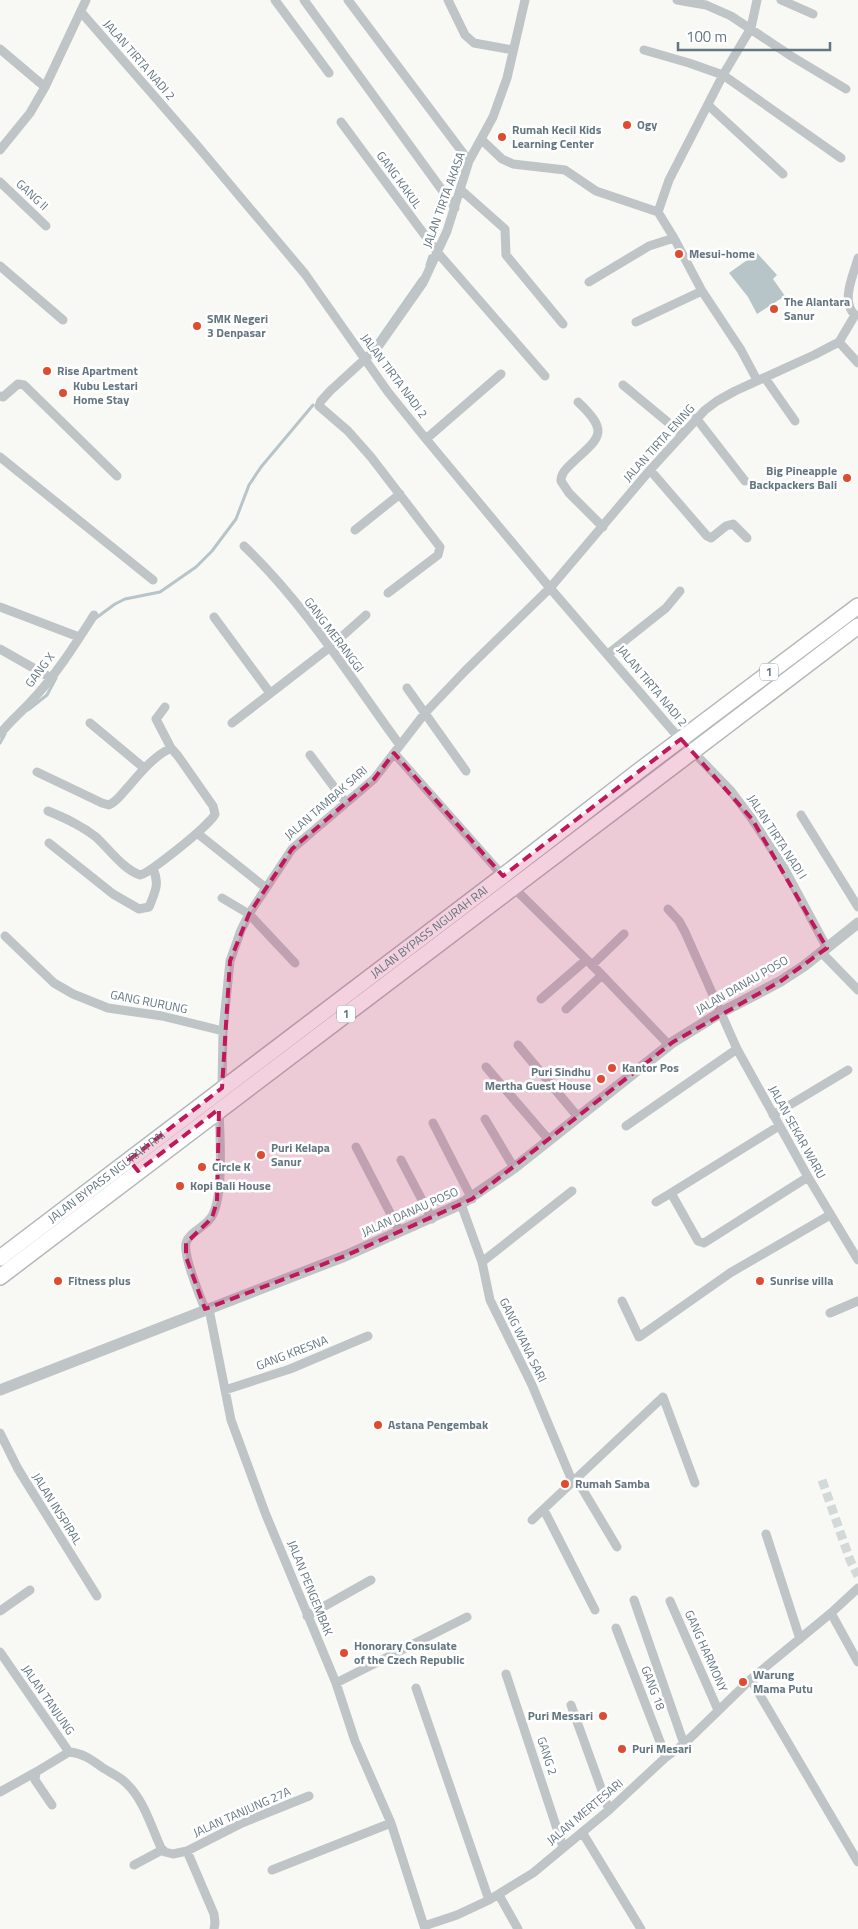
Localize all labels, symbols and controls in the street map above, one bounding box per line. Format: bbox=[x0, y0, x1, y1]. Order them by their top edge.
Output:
street label: JALAN TIRTA NADI 2 bbox=[99, 15, 180, 104]
scale bar bbox=[678, 20, 830, 52]
text: 100 m bbox=[686, 25, 727, 48]
place label: Ogy bbox=[637, 115, 657, 134]
marker: Ogy bbox=[621, 119, 633, 131]
place label: Rumah Kecil Kids Learning Center bbox=[512, 120, 602, 153]
marker: Rumah Kecil Kids Learning Center bbox=[496, 131, 508, 143]
street label: GANG KAKUL bbox=[372, 147, 427, 213]
street label: JALAN TIRTA AKASA bbox=[417, 149, 470, 251]
street label: GANG II bbox=[12, 175, 53, 215]
place label: Mesui-home bbox=[689, 244, 755, 263]
marker: Mesui-home bbox=[673, 248, 685, 260]
place label: The Alantara Sanur bbox=[784, 292, 850, 325]
marker: The Alantara Sanur bbox=[768, 303, 780, 315]
place label: SMK Negeri 3 Denpasar bbox=[207, 309, 268, 342]
marker: SMK Negeri 3 Denpasar bbox=[191, 320, 203, 332]
street label: JALAN TIRTA NADI 2 bbox=[356, 329, 433, 422]
place label: Rise Apartment bbox=[57, 361, 139, 380]
marker: Rise Apartment bbox=[41, 365, 53, 377]
place label: Kubu Lestari Home Stay bbox=[73, 376, 138, 409]
marker: Kubu Lestari Home Stay bbox=[57, 387, 69, 399]
street label: JALAN TIRTA ENING bbox=[618, 399, 699, 486]
place label: Big Pineapple Backpackers Bali bbox=[749, 461, 837, 494]
marker: Big Pineapple Backpackers Bali bbox=[841, 472, 853, 484]
street label: GANG MERANGGI bbox=[300, 593, 369, 676]
street label: JALAN TIRTA NADI 2 bbox=[612, 641, 692, 731]
street label: GANG X bbox=[20, 648, 59, 691]
road number: 1 bbox=[760, 664, 778, 680]
street label: JALAN TAMBAK SARI bbox=[280, 761, 372, 844]
street label: JALAN TIRTA NADI I bbox=[743, 790, 812, 883]
street label: JALAN BYPASS NGURAH RAI bbox=[366, 881, 492, 983]
street label: JALAN DANAU POSO bbox=[692, 950, 792, 1019]
street label: GANG RURUNG bbox=[109, 985, 189, 1018]
road number: 1 bbox=[337, 1006, 355, 1022]
place label: Kantor Pos bbox=[622, 1058, 679, 1077]
place label: Puri Sindhu Mertha Guest House bbox=[485, 1062, 591, 1095]
marker: Kantor Pos bbox=[606, 1062, 618, 1074]
marker: Puri Sindhu Mertha Guest House bbox=[595, 1073, 607, 1085]
street label: JALAN SEKAR WARU bbox=[764, 1082, 831, 1182]
street label: JALAN BYPASS NGURAH RAI bbox=[44, 1126, 169, 1227]
place label: Puri Kelapa Sanur bbox=[271, 1138, 330, 1171]
marker: Puri Kelapa Sanur bbox=[255, 1149, 267, 1161]
place label: Circle K bbox=[212, 1157, 251, 1176]
marker: Circle K bbox=[196, 1161, 208, 1173]
place label: Kopi Bali House bbox=[190, 1176, 271, 1195]
marker: Kopi Bali House bbox=[174, 1180, 186, 1192]
street label: JALAN DANAU POSO bbox=[358, 1182, 461, 1241]
place label: Fitness plus bbox=[68, 1271, 131, 1290]
place label: Sunrise villa bbox=[770, 1271, 833, 1290]
marker: Fitness plus bbox=[52, 1275, 64, 1287]
marker: Sunrise villa bbox=[754, 1275, 766, 1287]
street label: GANG WANA SARI bbox=[495, 1294, 552, 1385]
street label: GANG KRESNA bbox=[253, 1330, 330, 1375]
place label: Astana Pengembak bbox=[388, 1415, 489, 1434]
marker: Astana Pengembak bbox=[372, 1419, 384, 1431]
street label: JALAN INSPIRAL bbox=[28, 1469, 87, 1549]
place label: Rumah Samba bbox=[575, 1474, 650, 1493]
marker: Rumah Samba bbox=[559, 1478, 571, 1490]
street label: JALAN PENGEMBAK bbox=[283, 1537, 338, 1639]
street label: GANG HARMONY bbox=[680, 1607, 733, 1695]
place label: Honorary Consulate of the Czech Republic bbox=[354, 1636, 465, 1669]
marker: Honorary Consulate of the Czech Republic bbox=[338, 1647, 350, 1659]
street label: JALAN TANJUNG bbox=[17, 1661, 80, 1739]
street label: GANG 18 bbox=[636, 1663, 671, 1713]
place label: Warung Mama Putu bbox=[753, 1665, 813, 1698]
marker: Warung Mama Putu bbox=[737, 1676, 749, 1688]
place label: Puri Messari bbox=[528, 1706, 593, 1725]
marker: Puri Messari bbox=[597, 1710, 609, 1722]
street label: GANG 2 bbox=[532, 1734, 563, 1778]
place label: Puri Mesari bbox=[632, 1739, 692, 1758]
marker: Puri Mesari bbox=[616, 1743, 628, 1755]
street label: JALAN MERTESARI bbox=[542, 1774, 627, 1849]
street label: JALAN TANJUNG 27A bbox=[190, 1781, 294, 1842]

